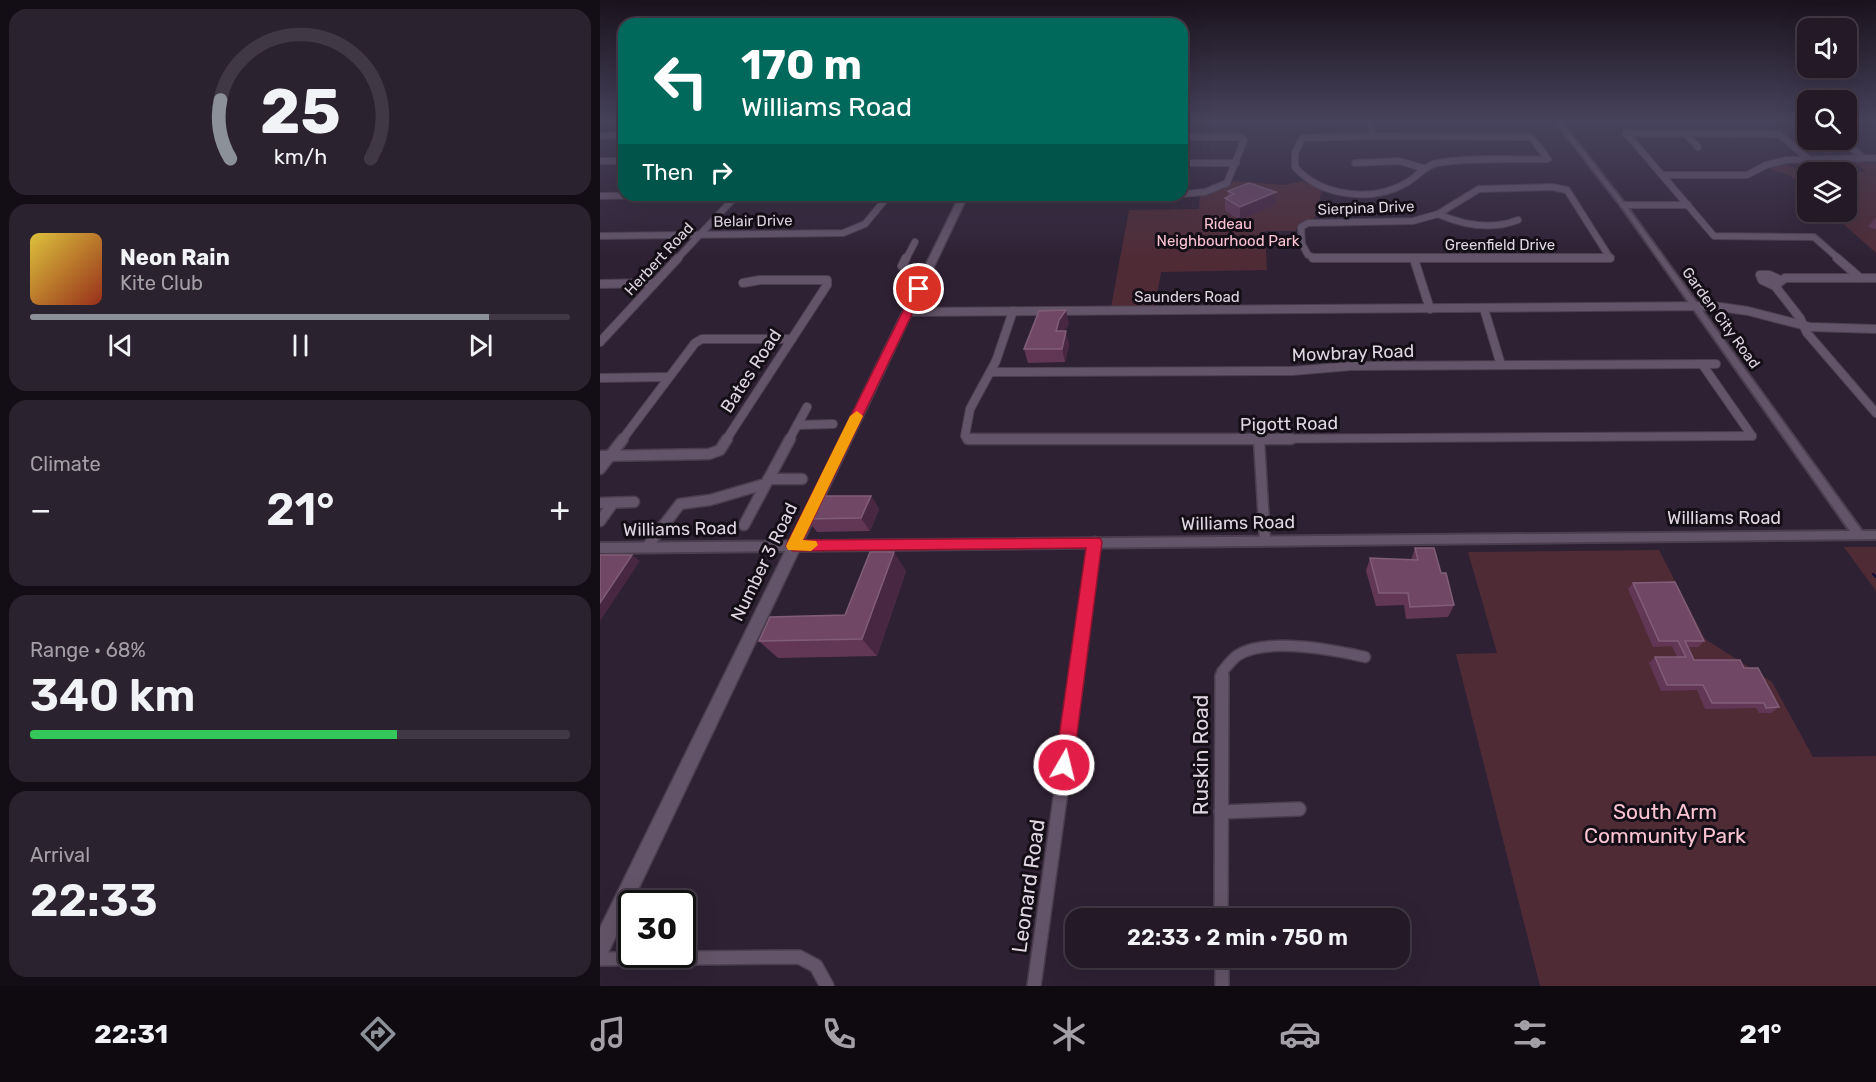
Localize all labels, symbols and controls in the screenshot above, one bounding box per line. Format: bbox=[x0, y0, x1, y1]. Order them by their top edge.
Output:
map controls bbox=[1797, 18, 1857, 222]
button: sound bbox=[1797, 18, 1857, 78]
text: 170 m bbox=[741, 40, 862, 90]
icon: left bbox=[642, 42, 720, 120]
text: 25 bbox=[260, 75, 340, 149]
button: search bbox=[1797, 90, 1857, 150]
text: Williams Road bbox=[741, 91, 912, 123]
text: km/h bbox=[273, 145, 327, 170]
icon: right bbox=[705, 156, 738, 189]
text: Then bbox=[642, 159, 693, 186]
button: layers bbox=[1797, 162, 1857, 222]
street label: Sierpina Drive bbox=[1317, 197, 1415, 219]
street label: Belair Drive bbox=[713, 211, 793, 231]
park label: Rideau Neighbourhood Park bbox=[1157, 215, 1300, 250]
street label: Herbert Road bbox=[621, 219, 697, 299]
street label: Greenfield Drive bbox=[1445, 236, 1555, 254]
text: Neon Rain bbox=[120, 244, 230, 271]
pin bbox=[893, 263, 944, 314]
street label: Garden City Road bbox=[1678, 264, 1764, 372]
text: Kite Club bbox=[120, 271, 203, 295]
icon: arrive bbox=[902, 272, 935, 305]
street label: Saunders Road bbox=[1134, 288, 1240, 306]
street label: Bates Road bbox=[716, 325, 786, 417]
icon: previous bbox=[104, 329, 137, 362]
icon: pause bbox=[284, 329, 317, 362]
icon: next bbox=[464, 329, 497, 362]
street label: Mowbray Road bbox=[1291, 340, 1415, 366]
street label: Pigott Road bbox=[1240, 412, 1338, 436]
text: Climate bbox=[30, 452, 101, 476]
text: 21° bbox=[266, 483, 335, 536]
text: − bbox=[30, 490, 51, 529]
text: + bbox=[549, 490, 570, 529]
street label: Number 3 Road bbox=[726, 499, 802, 625]
street label: Williams Road bbox=[1667, 507, 1781, 529]
street label: Williams Road bbox=[1181, 511, 1295, 535]
street label: Williams Road bbox=[623, 517, 737, 541]
text: Range · 68% bbox=[30, 638, 146, 662]
text: 340 km bbox=[30, 669, 195, 722]
street label: Ruskin Road bbox=[1188, 695, 1213, 815]
position arrow bbox=[1032, 733, 1096, 797]
park label: South Arm Community Park bbox=[1584, 799, 1746, 848]
street label: Leonard Road bbox=[1006, 817, 1050, 955]
text: Arrival bbox=[30, 843, 90, 867]
text: 22:33 bbox=[30, 874, 158, 927]
speed limit sign: 30 bbox=[618, 890, 696, 968]
text: 22:33 · 2 min · 750 m bbox=[1127, 924, 1348, 951]
icon: directions bbox=[357, 1013, 399, 1055]
icon: music bbox=[587, 1013, 629, 1055]
icon: phone bbox=[818, 1013, 860, 1055]
icon: climate bbox=[1048, 1013, 1090, 1055]
icon: car bbox=[1279, 1013, 1321, 1055]
icon: filters bbox=[1509, 1013, 1551, 1055]
text: 22:31 bbox=[94, 1018, 168, 1050]
text: 21° bbox=[1740, 1018, 1782, 1050]

